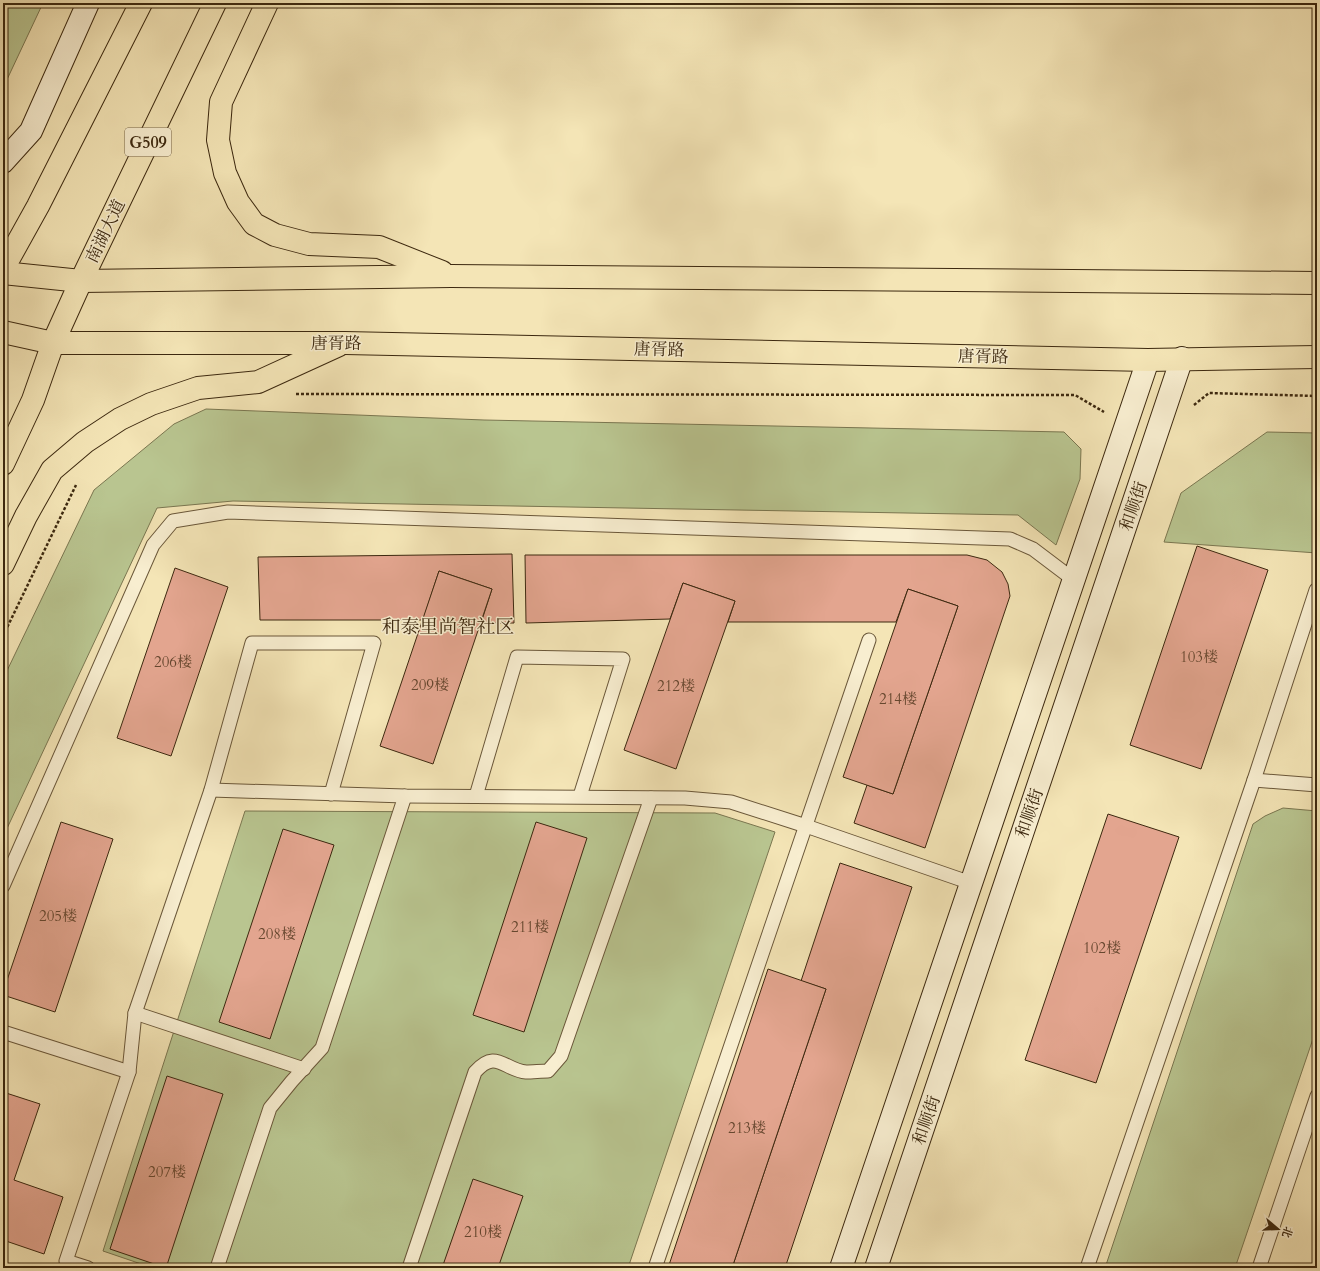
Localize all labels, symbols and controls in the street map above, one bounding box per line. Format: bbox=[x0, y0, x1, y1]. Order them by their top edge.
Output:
road number: G509 bbox=[125, 128, 171, 156]
street label: 南湖大道 bbox=[80, 196, 131, 267]
street label: 唐胥路 bbox=[311, 332, 362, 355]
street label: 唐胥路 bbox=[633, 338, 685, 361]
street label: 唐胥路 bbox=[957, 345, 1009, 368]
street label: 和顺街 bbox=[1114, 478, 1153, 534]
district label: 和泰里尚智社区 bbox=[381, 614, 515, 640]
house number: 103楼 bbox=[1180, 647, 1218, 667]
house number: 206楼 bbox=[154, 652, 192, 672]
house number: 209楼 bbox=[411, 675, 449, 695]
house number: 212楼 bbox=[657, 676, 695, 696]
house number: 214楼 bbox=[879, 689, 917, 709]
street label: 和顺街 bbox=[1010, 785, 1049, 841]
house number: 205楼 bbox=[39, 906, 77, 926]
house number: 211楼 bbox=[511, 917, 549, 937]
house number: 208楼 bbox=[258, 924, 296, 944]
house number: 102楼 bbox=[1083, 938, 1121, 958]
street label: 和顺街 bbox=[907, 1092, 946, 1148]
house number: 213楼 bbox=[728, 1118, 766, 1138]
house number: 207楼 bbox=[148, 1162, 186, 1182]
north arrow bbox=[1258, 1209, 1298, 1249]
house number: 210楼 bbox=[464, 1222, 502, 1242]
text: 北 bbox=[1278, 1224, 1296, 1240]

